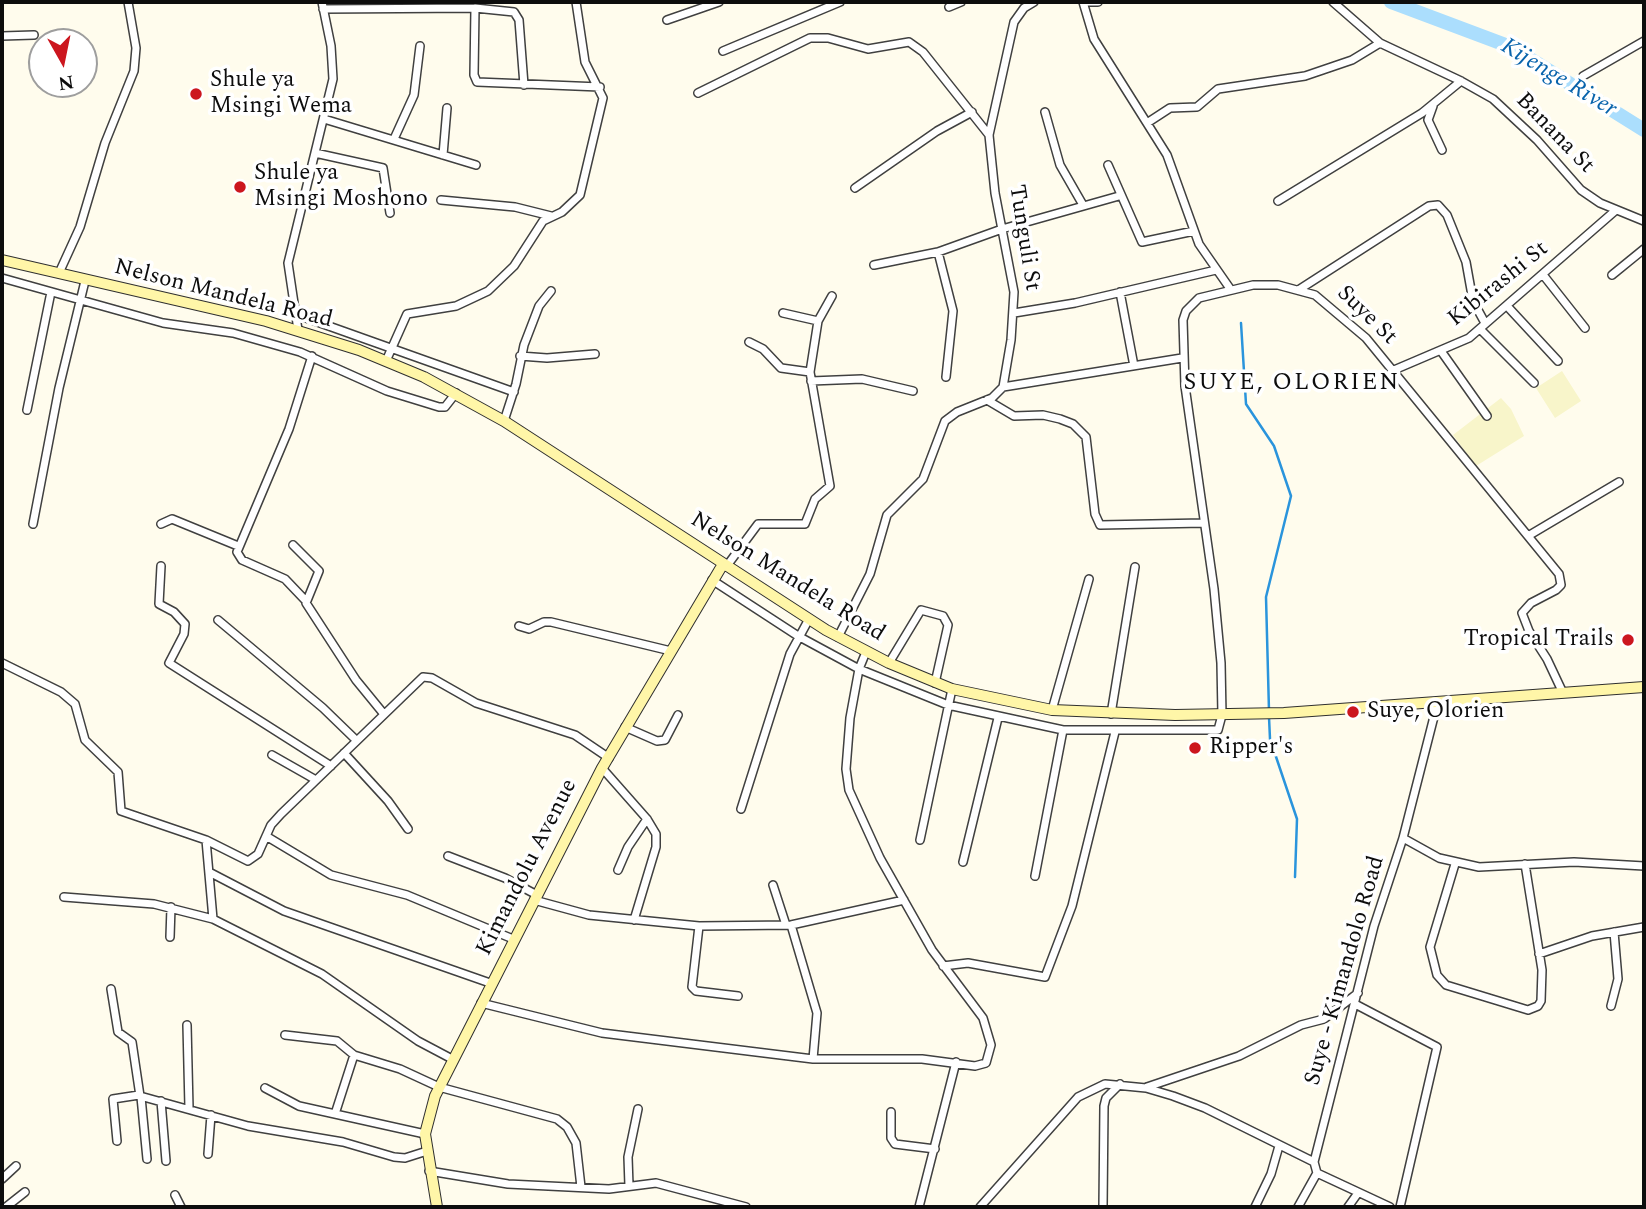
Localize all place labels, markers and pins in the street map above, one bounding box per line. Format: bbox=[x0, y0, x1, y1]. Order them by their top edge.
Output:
place label: Shule ya Msingi Wema bbox=[210, 67, 352, 121]
marker: Shule ya Msingi Wema bbox=[188, 86, 204, 102]
place label: Shule ya Msingi Moshono bbox=[254, 160, 428, 214]
marker: Shule ya Msingi Moshono bbox=[232, 179, 248, 195]
place label: Tropical Trails bbox=[1463, 626, 1614, 654]
marker: Tropical Trails bbox=[1620, 632, 1636, 648]
place label: Suye, Olorien bbox=[1367, 698, 1504, 726]
marker: Suye, Olorien bbox=[1345, 704, 1361, 720]
place label: Ripper's bbox=[1209, 734, 1294, 762]
marker: Ripper's bbox=[1187, 740, 1203, 756]

